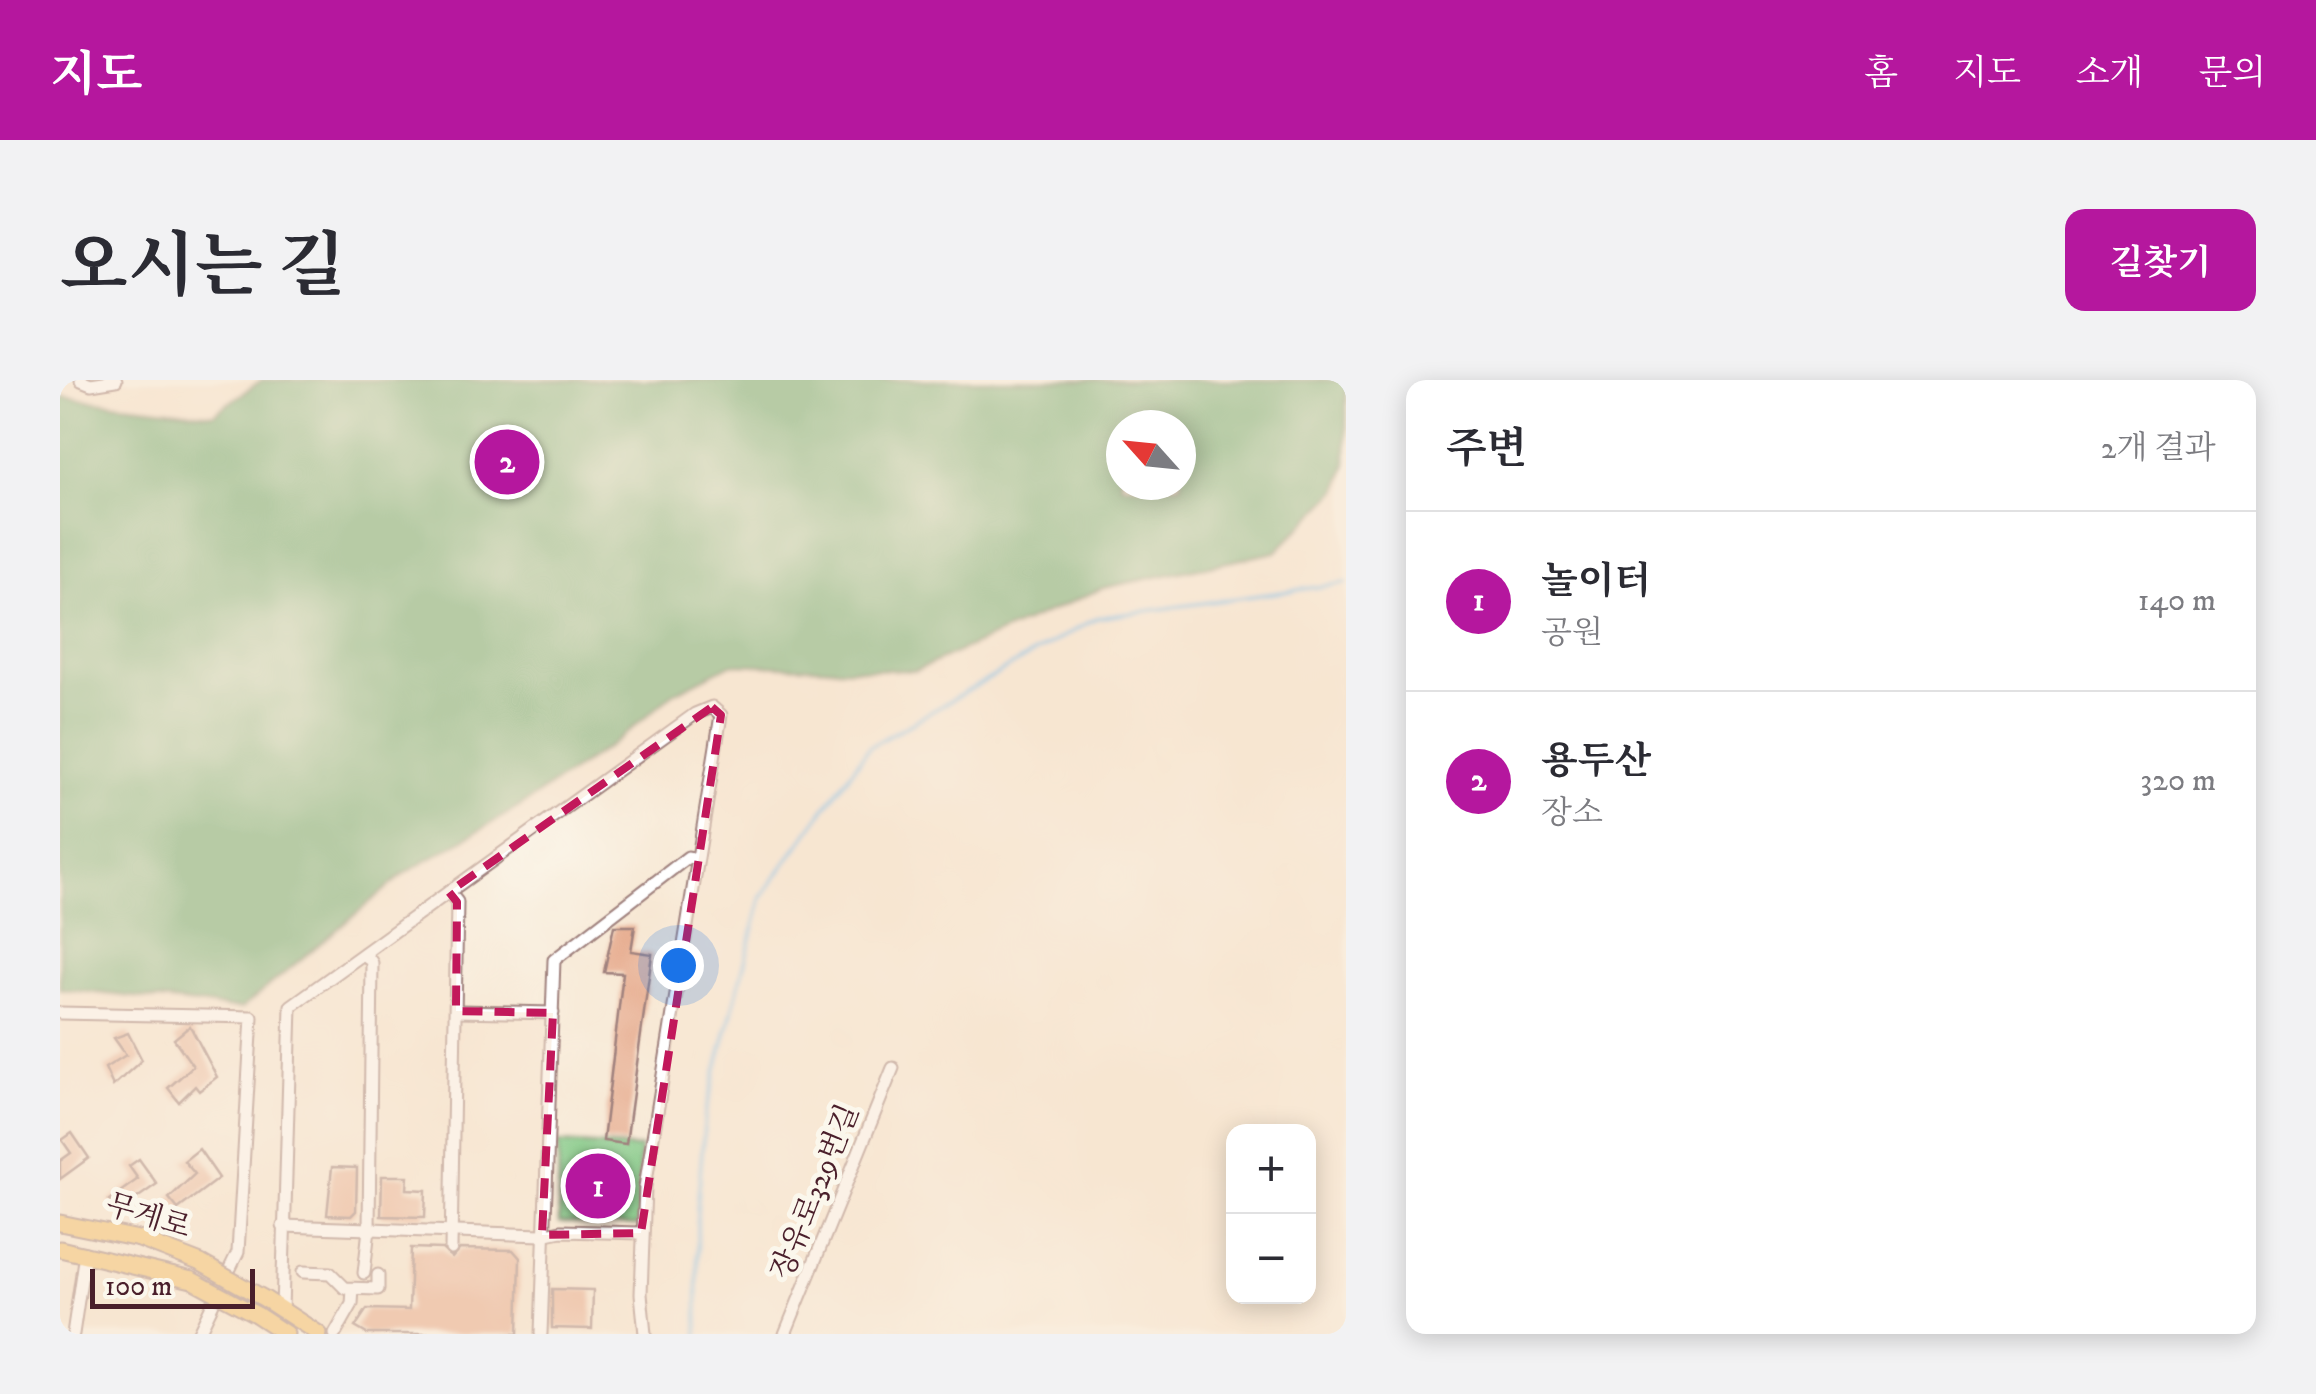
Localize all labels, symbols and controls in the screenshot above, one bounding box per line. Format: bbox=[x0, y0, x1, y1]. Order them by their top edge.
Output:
text: 지도 bbox=[50, 46, 143, 106]
text: 홈 bbox=[1864, 52, 1898, 96]
text: 지도 bbox=[1953, 52, 2021, 96]
text: 소개 bbox=[2076, 52, 2143, 96]
text: 문의 bbox=[2198, 52, 2266, 96]
button: 길찾기 bbox=[2065, 209, 2256, 311]
text: 오시는 길 bbox=[60, 225, 346, 313]
north arrow bbox=[1106, 410, 1196, 500]
pin: 2 bbox=[474, 424, 540, 500]
text: 주변 bbox=[1446, 424, 1527, 476]
text: 2개 결과 bbox=[2101, 429, 2216, 469]
text: 놀이터 bbox=[1541, 558, 1651, 606]
text: 1 bbox=[1473, 581, 1484, 621]
text: 140 m bbox=[2138, 581, 2216, 621]
text: 공원 bbox=[1541, 614, 1603, 654]
text: 용두산 bbox=[1541, 738, 1651, 786]
text: 2 bbox=[1471, 761, 1486, 801]
text: 320 m bbox=[2140, 761, 2216, 801]
text: 장소 bbox=[1541, 794, 1603, 834]
your location bbox=[653, 940, 704, 991]
street label: 장유로329번길 bbox=[764, 1099, 868, 1285]
map controls bbox=[1226, 1124, 1316, 1304]
button: + bbox=[1226, 1124, 1316, 1214]
pin: 1 bbox=[566, 1148, 630, 1224]
street label: 무계로 bbox=[101, 1187, 195, 1247]
button: − bbox=[1226, 1214, 1316, 1304]
scale bar bbox=[90, 1264, 255, 1308]
text: 100 m bbox=[105, 1269, 172, 1304]

